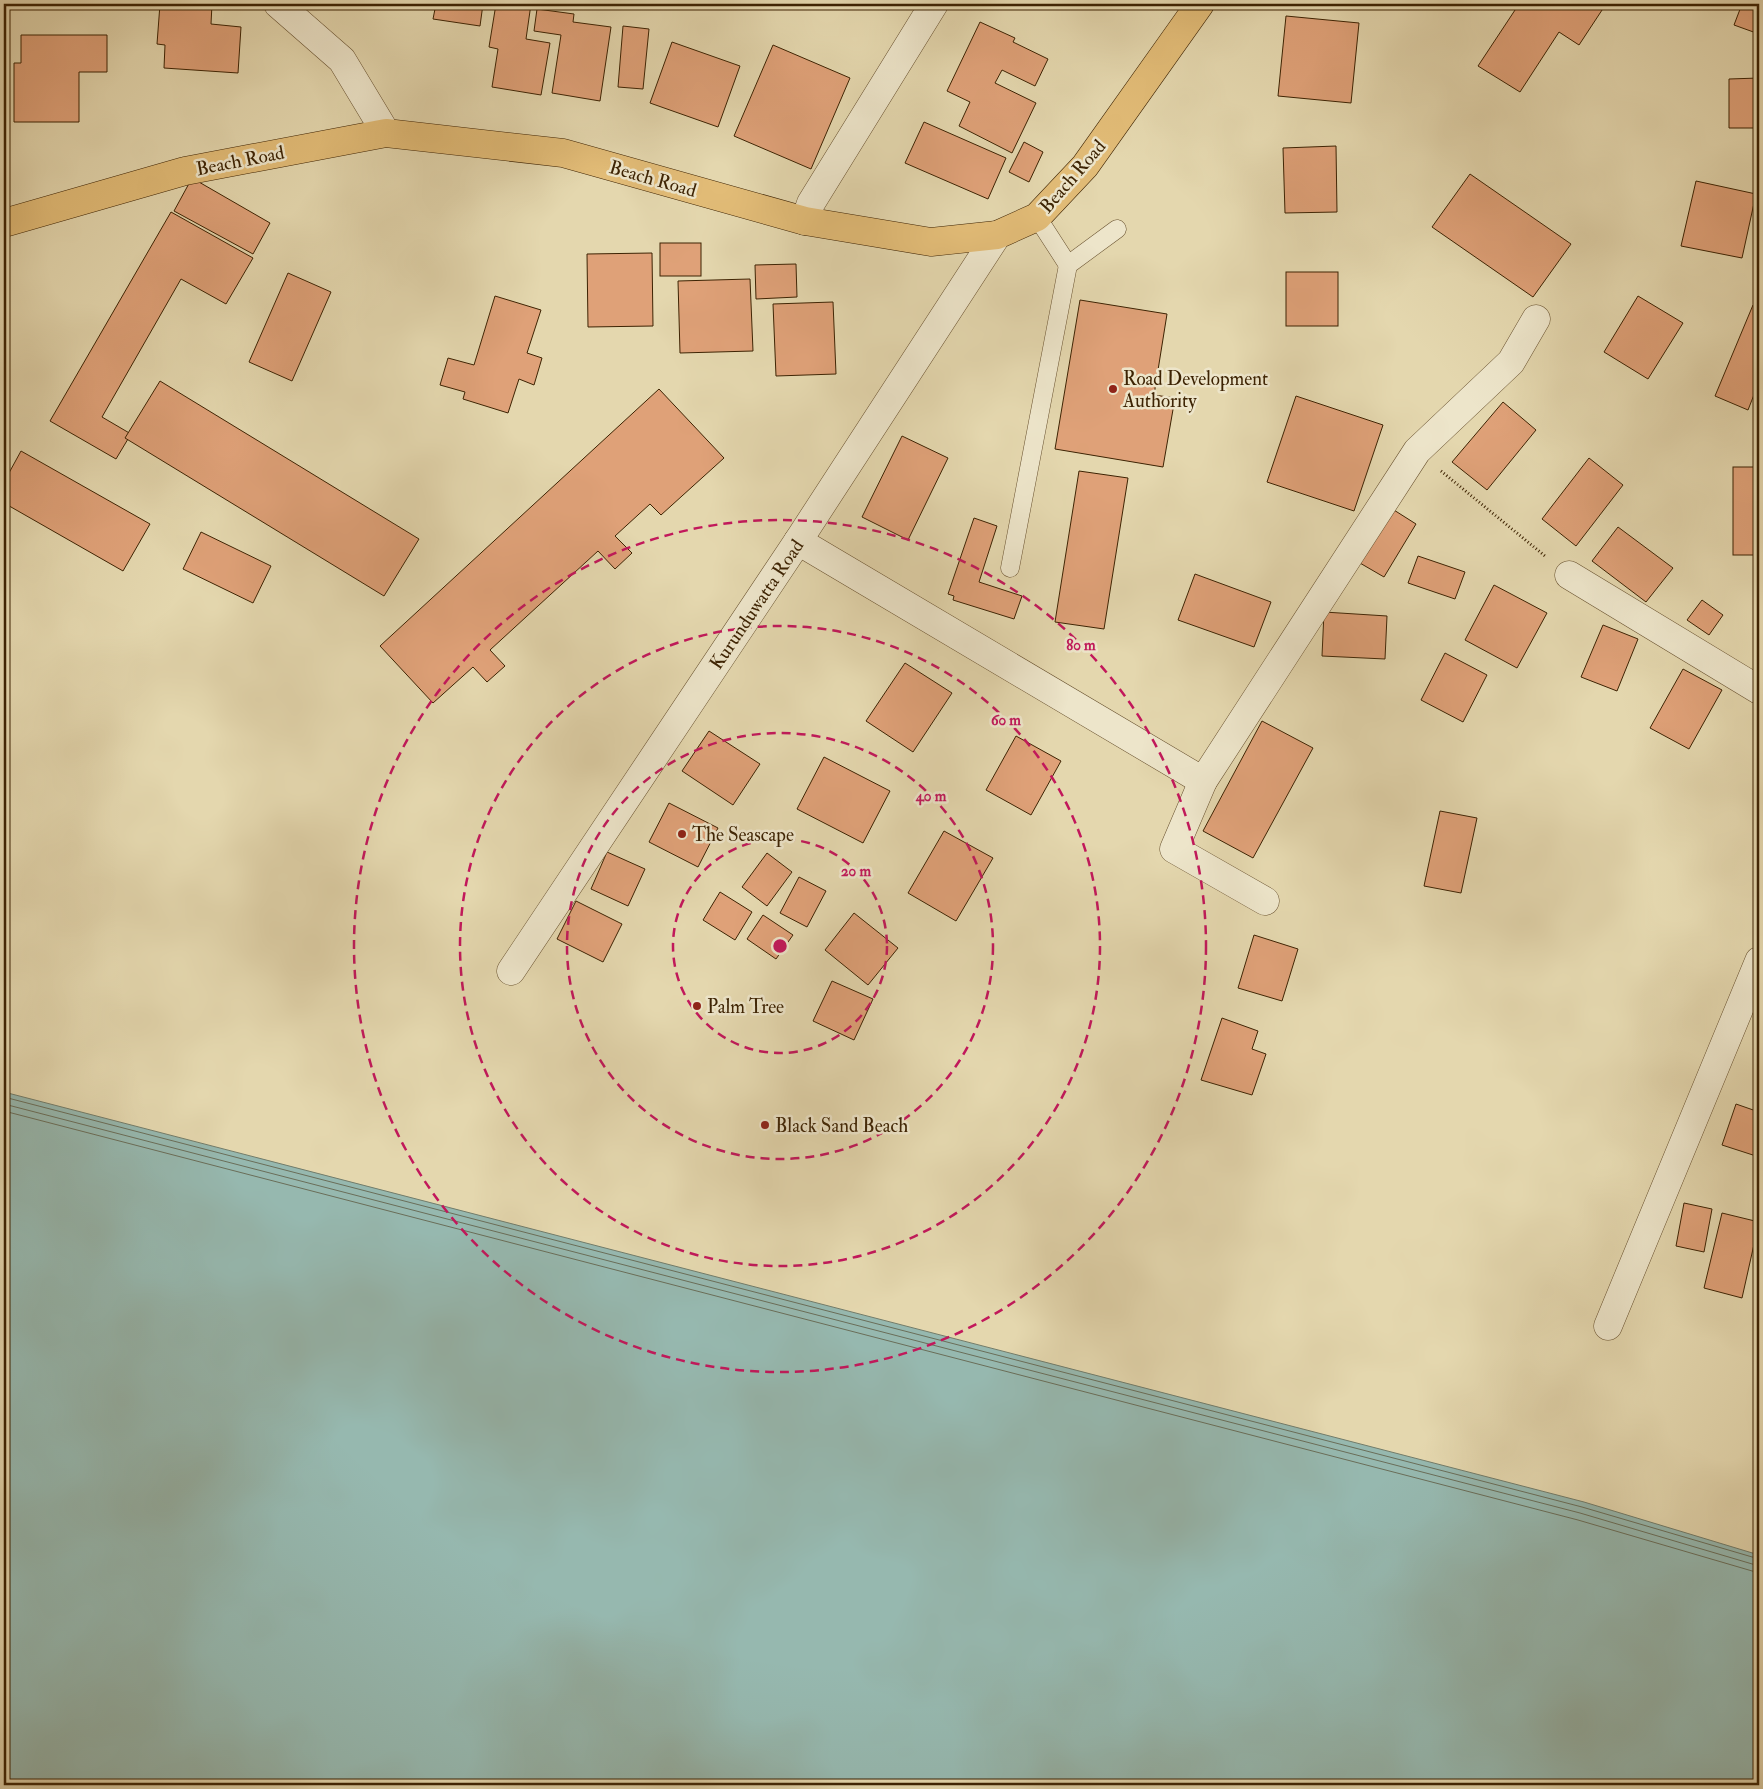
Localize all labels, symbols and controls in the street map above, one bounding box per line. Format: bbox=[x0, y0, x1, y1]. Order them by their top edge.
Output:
street label: Beach Road bbox=[1034, 135, 1112, 218]
street label: Beach Road bbox=[194, 141, 287, 181]
street label: Beach Road bbox=[606, 155, 700, 203]
place label: Road Development Authority bbox=[1122, 367, 1268, 413]
marker: Road Development Authority bbox=[1107, 383, 1119, 395]
street label: Kurunduwatta Road bbox=[704, 534, 810, 674]
text: 80 m bbox=[1066, 636, 1096, 655]
text: 60 m bbox=[991, 711, 1021, 730]
text: 40 m bbox=[915, 787, 947, 806]
place label: The Seascape bbox=[692, 823, 794, 848]
marker: The Seascape bbox=[676, 828, 688, 840]
text: 20 m bbox=[841, 862, 871, 881]
centre of rings bbox=[771, 937, 789, 955]
place label: Palm Tree bbox=[707, 995, 784, 1019]
marker: Palm Tree bbox=[691, 1000, 703, 1012]
place label: Black Sand Beach bbox=[775, 1114, 908, 1138]
marker: Black Sand Beach bbox=[759, 1119, 771, 1131]

